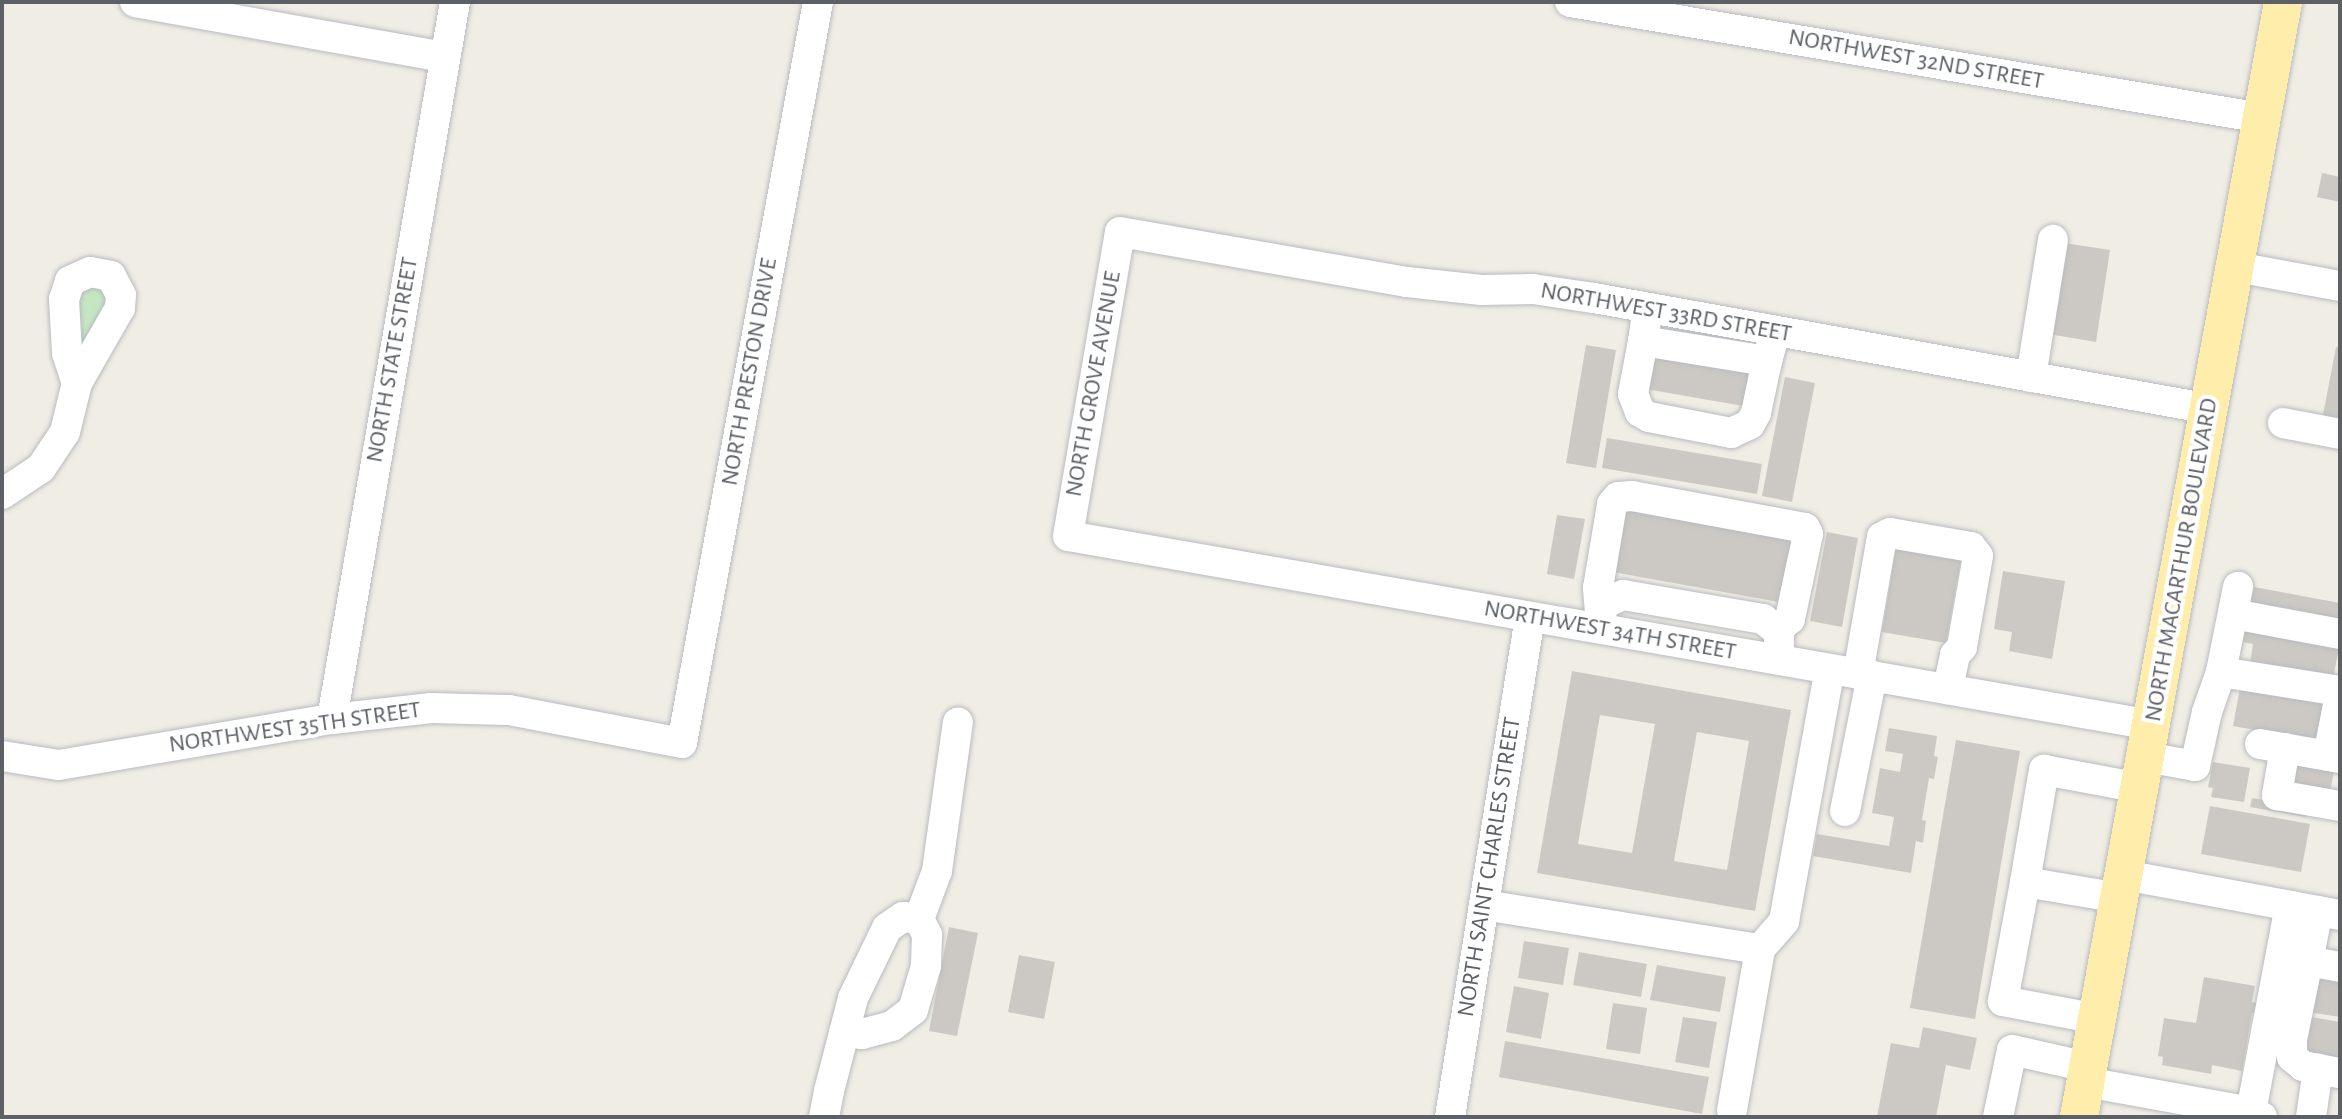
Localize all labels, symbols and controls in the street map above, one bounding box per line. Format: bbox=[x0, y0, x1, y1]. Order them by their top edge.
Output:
street label: NORTHWEST 32ND STREET bbox=[1786, 23, 2046, 97]
street label: NORTH STATE STREET bbox=[361, 255, 425, 465]
street label: NORTH PRESTON DRIVE bbox=[716, 256, 784, 488]
street label: NORTH GROVE AVENUE bbox=[1060, 269, 1128, 499]
street label: NORTHWEST 33RD STREET bbox=[1538, 277, 1794, 349]
street label: NORTH MACARTHUR BOULEVARD bbox=[2139, 396, 2225, 724]
street label: NORTHWEST 34TH STREET bbox=[1482, 595, 1738, 667]
street label: NORTHWEST 35TH STREET bbox=[167, 696, 423, 760]
street label: NORTH SAINT CHARLES STREET bbox=[1452, 715, 1528, 1019]

